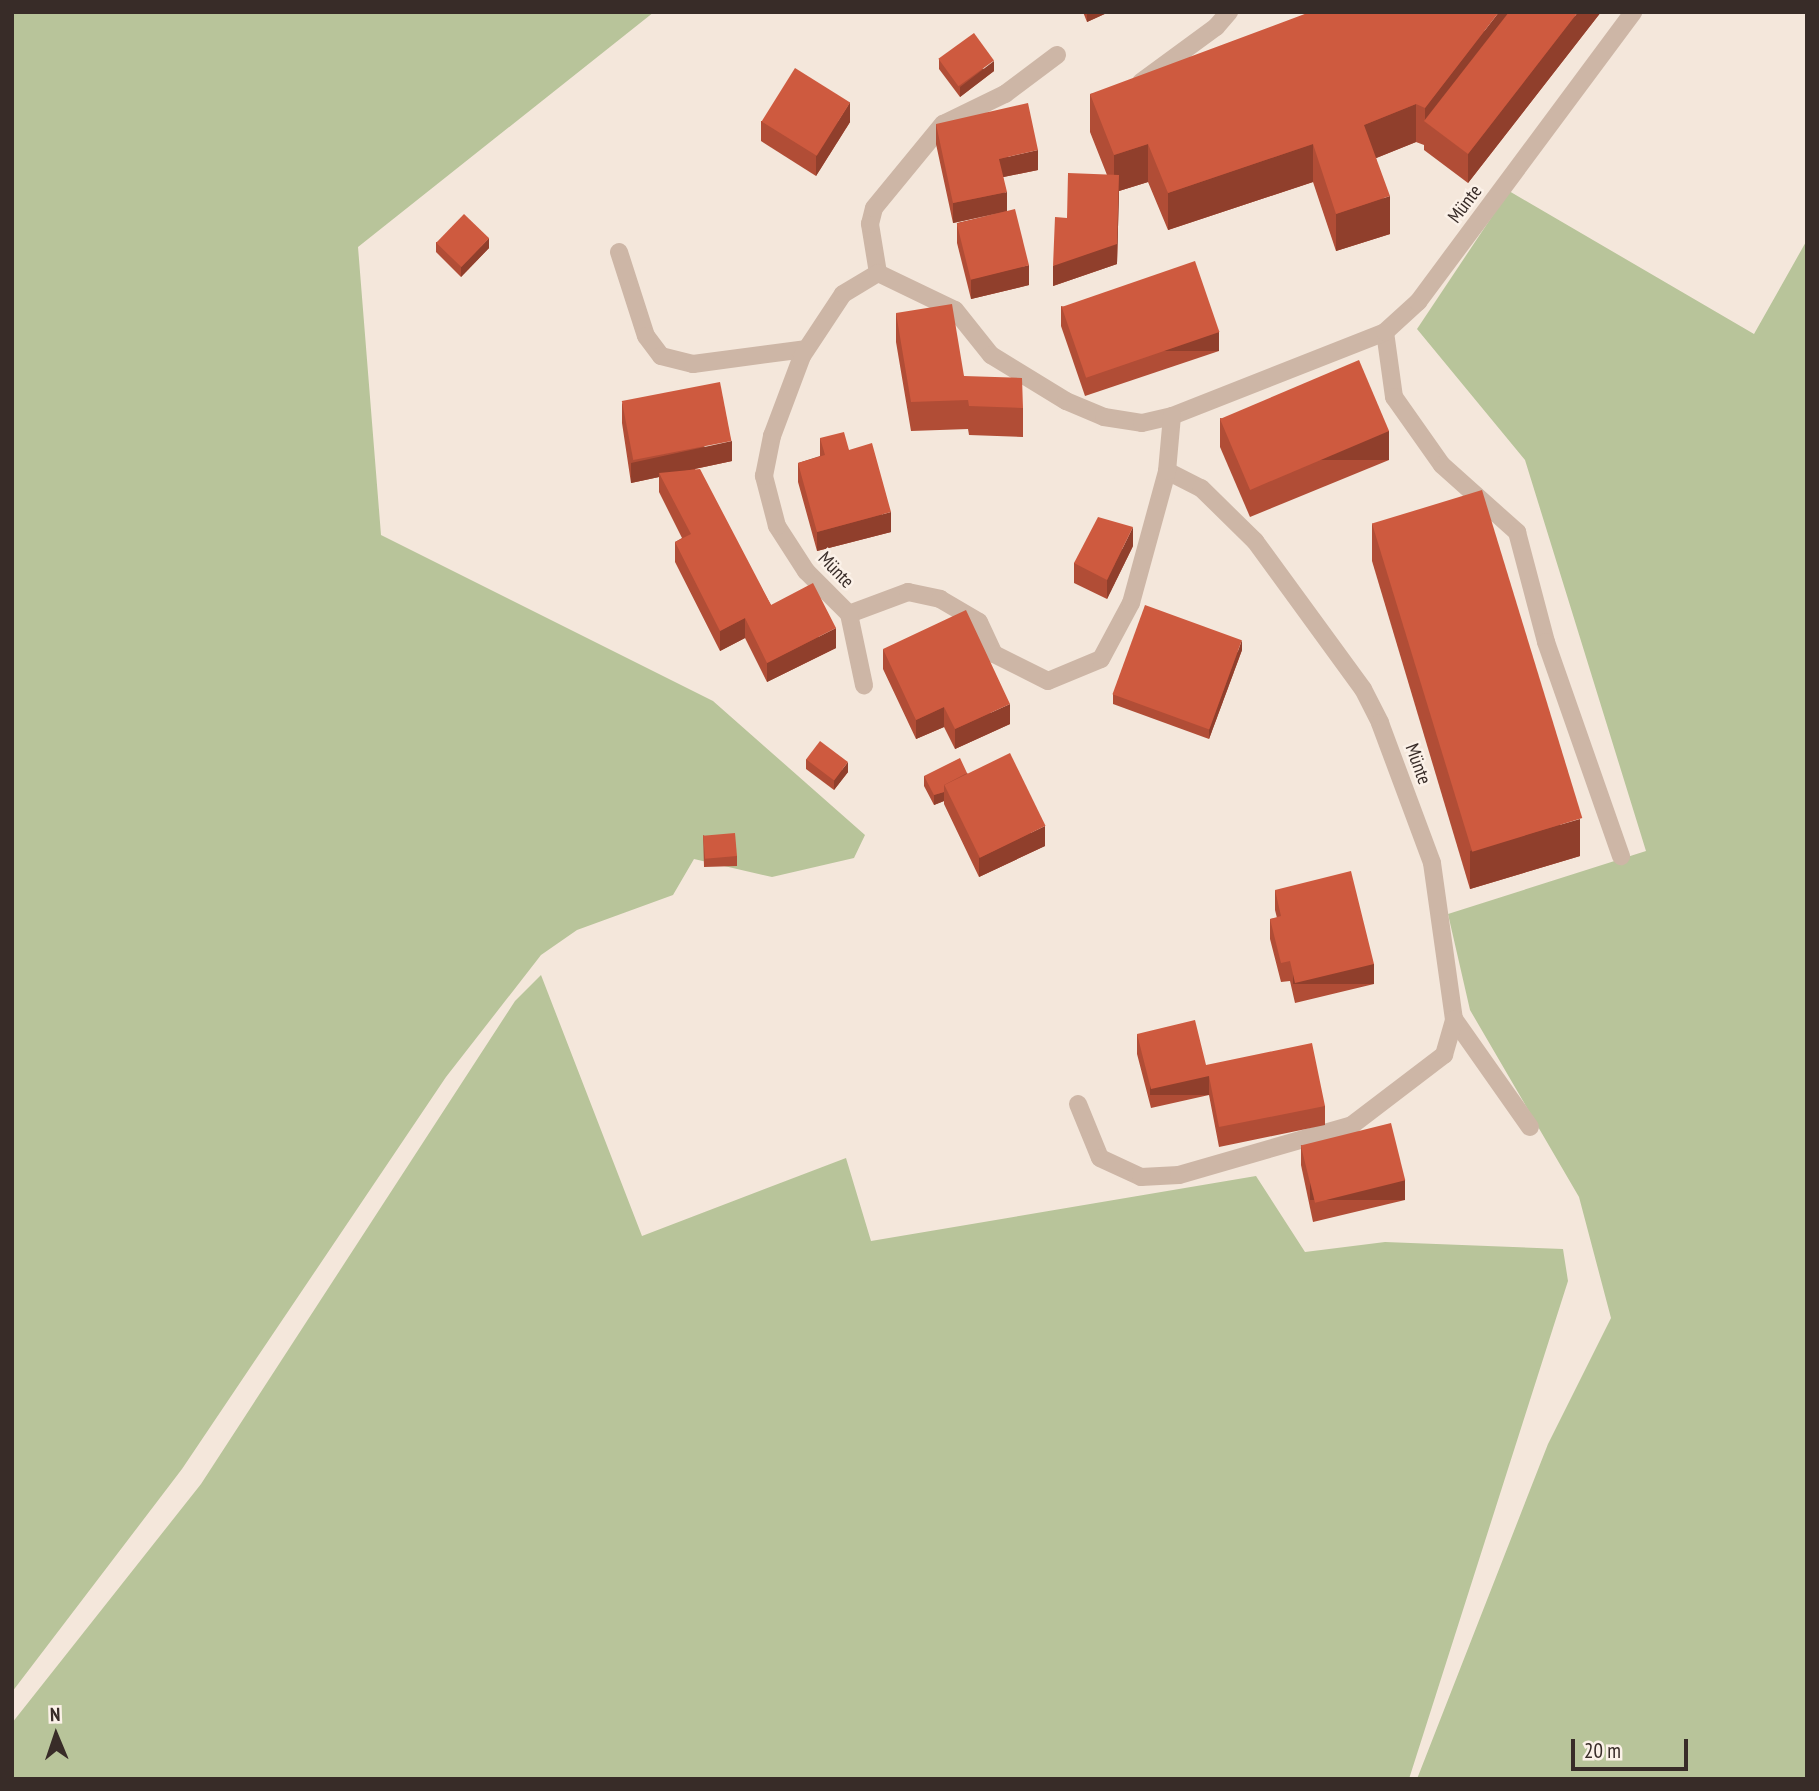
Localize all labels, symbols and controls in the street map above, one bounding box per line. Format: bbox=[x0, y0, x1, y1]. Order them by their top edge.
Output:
street label: Münte bbox=[1443, 181, 1487, 227]
street label: Münte bbox=[813, 547, 859, 593]
street label: Münte bbox=[1400, 741, 1436, 787]
north arrow bbox=[21, 1700, 91, 1770]
text: N bbox=[50, 1702, 61, 1726]
scale bar bbox=[1574, 1724, 1691, 1768]
text: 20 m bbox=[1584, 1737, 1621, 1764]

